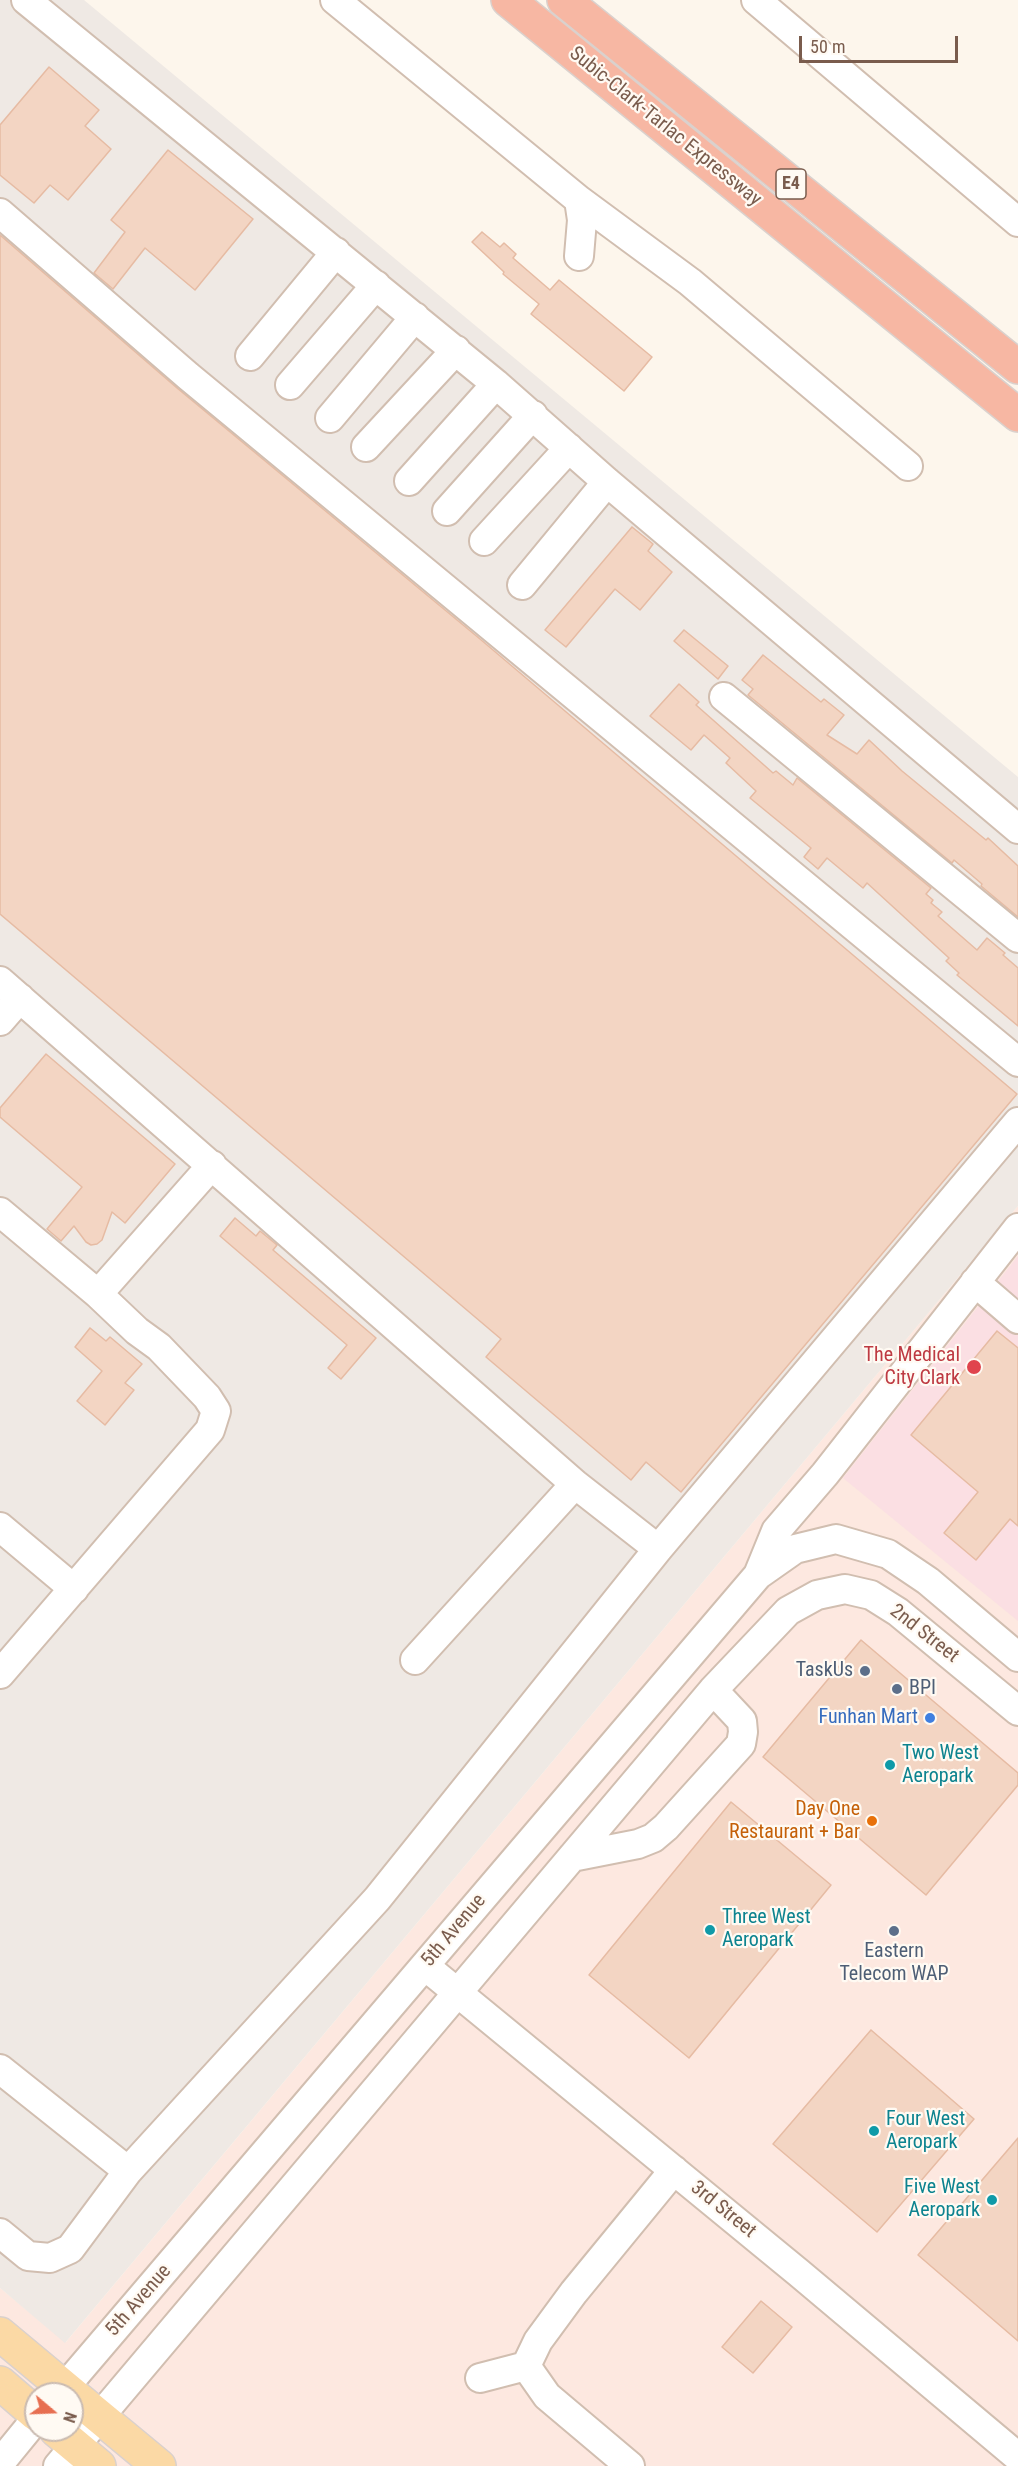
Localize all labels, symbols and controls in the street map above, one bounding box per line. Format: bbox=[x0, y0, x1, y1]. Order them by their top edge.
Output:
scale bar bbox=[802, 24, 961, 62]
text: 50 m bbox=[810, 36, 845, 57]
street label: Subic-Clark-Tarlac Expressway bbox=[564, 42, 766, 212]
road number: E4 bbox=[776, 169, 806, 199]
place label: The Medical City Clark bbox=[864, 1344, 960, 1391]
marker: The Medical City Clark bbox=[965, 1358, 983, 1376]
street label: 2nd Street bbox=[885, 1600, 963, 1668]
place label: TaskUs bbox=[796, 1659, 853, 1683]
marker: TaskUs bbox=[858, 1664, 872, 1678]
place label: BPI bbox=[909, 1677, 936, 1701]
marker: BPI bbox=[890, 1682, 904, 1696]
place label: Funhan Mart bbox=[819, 1706, 918, 1730]
marker: Funhan Mart bbox=[923, 1711, 937, 1725]
place label: Two West Aeropark bbox=[902, 1742, 979, 1789]
marker: Two West Aeropark bbox=[883, 1758, 897, 1772]
place label: Day One Restaurant + Bar bbox=[729, 1798, 860, 1845]
marker: Day One Restaurant + Bar bbox=[865, 1814, 879, 1828]
street label: 5th Avenue bbox=[417, 1890, 491, 1972]
place label: Three West Aeropark bbox=[722, 1906, 811, 1953]
marker: Three West Aeropark bbox=[703, 1923, 717, 1937]
marker: Eastern Telecom WAP bbox=[887, 1924, 901, 1938]
place label: Eastern Telecom WAP bbox=[839, 1940, 949, 1987]
place label: Four West Aeropark bbox=[886, 2108, 965, 2155]
marker: Four West Aeropark bbox=[867, 2124, 881, 2138]
street label: 3rd Street bbox=[685, 2176, 761, 2244]
place label: Five West Aeropark bbox=[904, 2176, 980, 2223]
marker: Five West Aeropark bbox=[985, 2193, 999, 2207]
street label: 5th Avenue bbox=[101, 2260, 177, 2342]
north arrow bbox=[24, 2382, 84, 2442]
text: N bbox=[59, 2410, 80, 2425]

